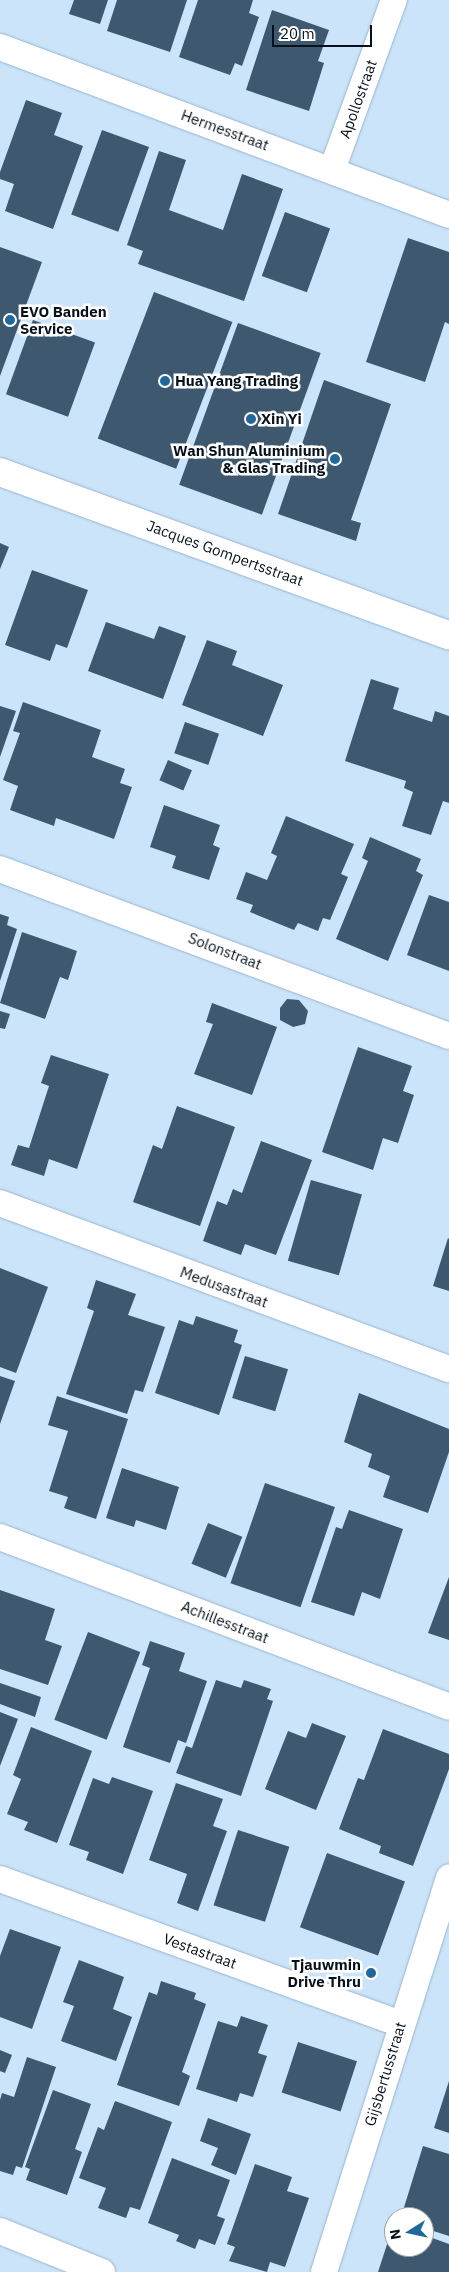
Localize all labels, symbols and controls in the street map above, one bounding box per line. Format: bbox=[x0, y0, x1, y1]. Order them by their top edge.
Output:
scale bar bbox=[274, 15, 374, 47]
text: 20 m bbox=[280, 24, 315, 43]
street label: Apollostraat bbox=[335, 57, 381, 141]
street label: Hermesstraat bbox=[179, 106, 271, 154]
place label: EVO Banden Service bbox=[20, 302, 107, 337]
marker: EVO Banden Service bbox=[4, 314, 16, 326]
place label: Hua Yang Trading bbox=[175, 372, 298, 390]
marker: Hua Yang Trading bbox=[159, 375, 171, 387]
place label: Xin Yi bbox=[261, 410, 302, 428]
marker: Xin Yi bbox=[245, 413, 257, 425]
place label: Wan Shun Aluminium & Glas Trading bbox=[173, 441, 325, 476]
marker: Wan Shun Aluminium & Glas Trading bbox=[329, 453, 341, 465]
street label: Jacques Gompertsstraat bbox=[144, 516, 306, 590]
street label: Solonstraat bbox=[186, 929, 264, 973]
street label: Medusastraat bbox=[178, 1263, 270, 1311]
street label: Achillesstraat bbox=[179, 1597, 271, 1647]
street label: Vestastraat bbox=[161, 1929, 239, 1973]
place label: Tjauwmin Drive Thru bbox=[288, 1955, 361, 1990]
marker: Tjauwmin Drive Thru bbox=[365, 1967, 377, 1979]
street label: Gijsbertusstraat bbox=[361, 2020, 409, 2128]
north arrow bbox=[384, 2207, 434, 2257]
text: N bbox=[385, 2228, 405, 2241]

